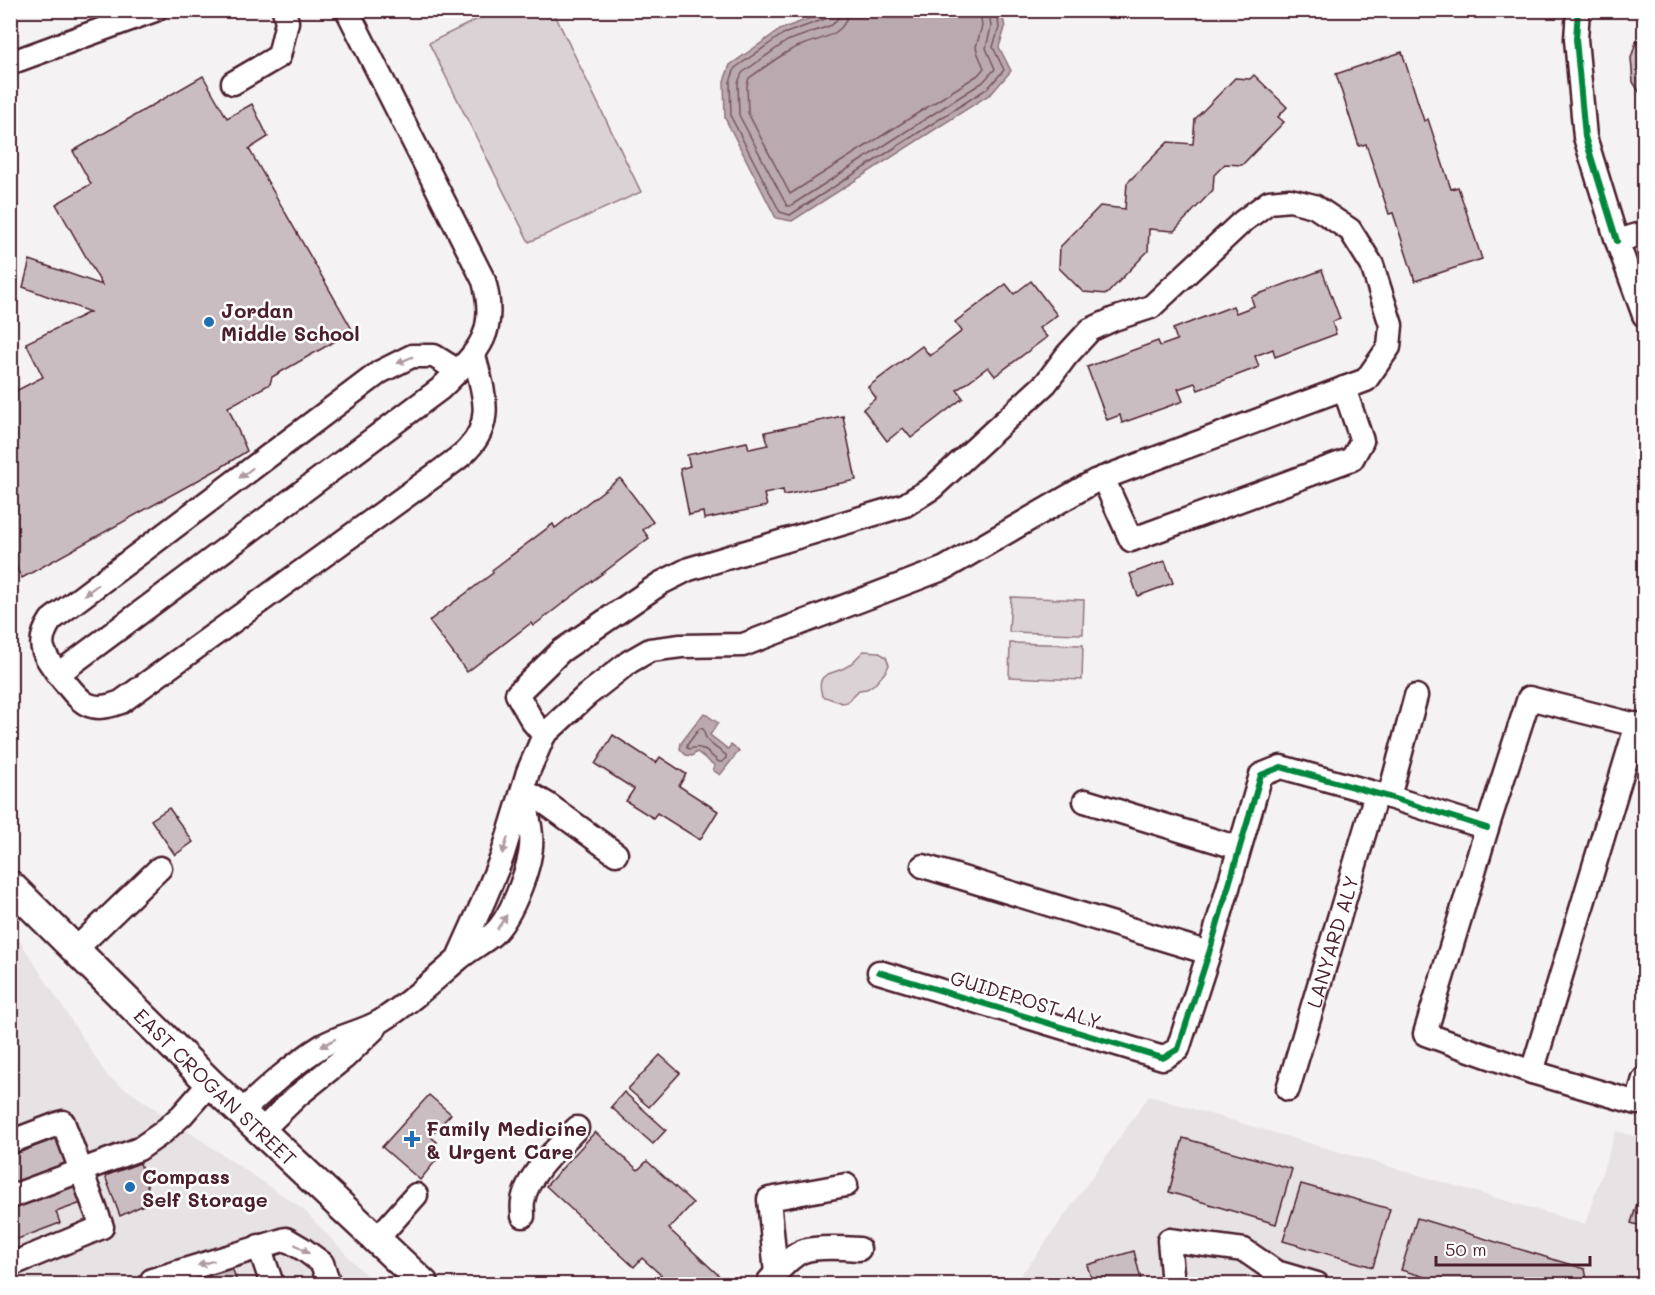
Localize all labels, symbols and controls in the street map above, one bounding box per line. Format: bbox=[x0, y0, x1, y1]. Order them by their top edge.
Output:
place label: Jordan Middle School bbox=[221, 297, 360, 346]
marker: Jordan Middle School bbox=[202, 315, 216, 329]
one-way arrow bbox=[395, 355, 413, 365]
one-way arrow bbox=[238, 466, 254, 479]
one-way arrow bbox=[83, 584, 98, 596]
one-way arrow bbox=[500, 837, 510, 855]
street label: LANYARD ALY bbox=[1300, 872, 1364, 1011]
one-way arrow bbox=[496, 915, 508, 931]
street label: GUIDEPOST ALY bbox=[947, 964, 1105, 1034]
street label: EAST CROGAN STREET bbox=[129, 1002, 302, 1171]
one-way arrow bbox=[319, 1038, 336, 1048]
place label: Family Medicine & Urgent Care bbox=[426, 1115, 587, 1164]
marker: Family Medicine & Urgent Care bbox=[403, 1130, 421, 1148]
place label: Compass Self Storage bbox=[142, 1163, 268, 1212]
marker: Compass Self Storage bbox=[123, 1180, 137, 1194]
scale bar bbox=[1436, 1229, 1590, 1267]
text: 50 m bbox=[1445, 1237, 1487, 1261]
one-way arrow bbox=[294, 1243, 310, 1255]
one-way arrow bbox=[197, 1259, 215, 1268]

